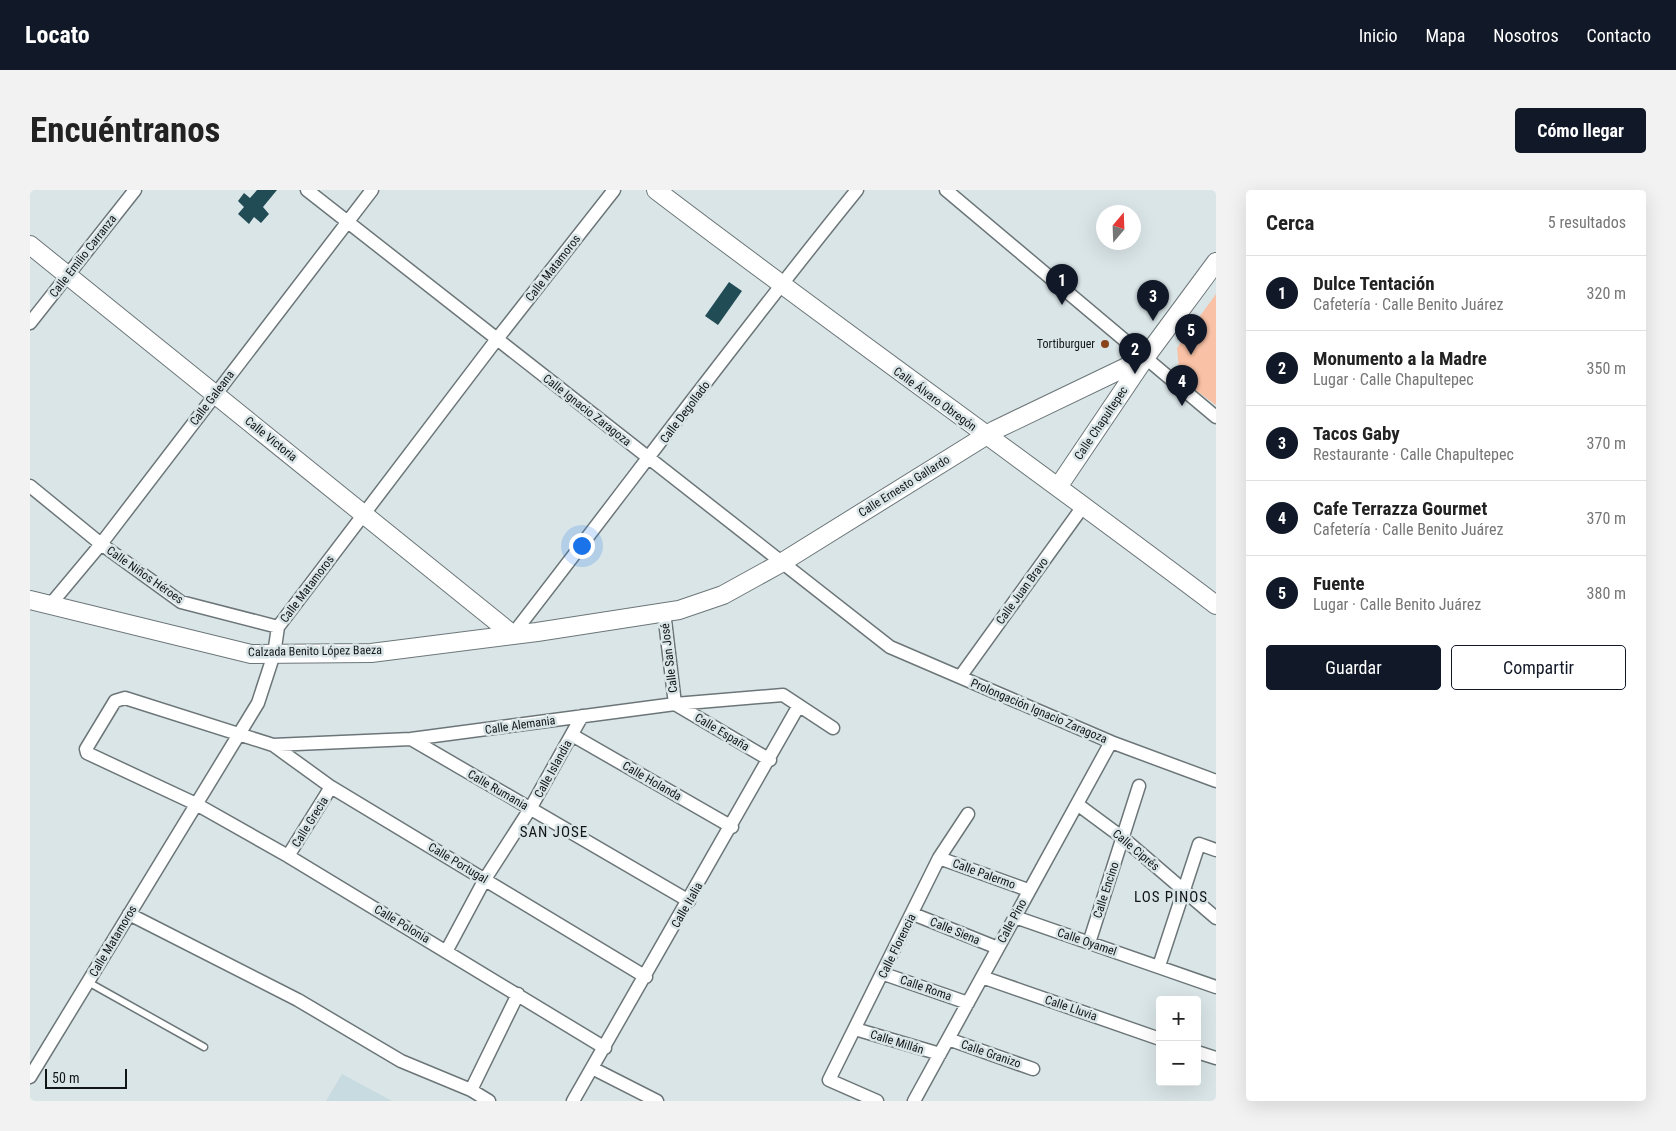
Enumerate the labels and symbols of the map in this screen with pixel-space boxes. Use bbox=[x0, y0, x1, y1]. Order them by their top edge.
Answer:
north arrow bbox=[1096, 205, 1141, 250]
street label: Calle Emilio Carranza bbox=[46, 212, 120, 300]
street label: Calle Matamoros bbox=[523, 232, 583, 304]
pin: 1 bbox=[1046, 264, 1078, 305]
pin: 3 bbox=[1137, 280, 1169, 321]
pin: 5 bbox=[1175, 314, 1207, 355]
pin: 2 bbox=[1119, 333, 1151, 374]
place label: Tortiburguer bbox=[1037, 337, 1095, 351]
marker: Tortiburguer bbox=[1099, 338, 1111, 350]
street label: Calle Álvaro Obregón bbox=[891, 363, 980, 434]
pin: 4 bbox=[1166, 365, 1198, 406]
street label: Calle Galeana bbox=[187, 368, 237, 428]
street label: Calle Ignacio Zaragoza bbox=[540, 371, 634, 449]
street label: Calle Degollado bbox=[657, 378, 713, 446]
street label: Calle Chapultepec bbox=[1071, 383, 1131, 462]
street label: Calle Victoria bbox=[242, 414, 300, 464]
street label: Calle Ernesto Gallardo bbox=[856, 452, 952, 520]
your location bbox=[569, 533, 595, 559]
street label: Calle Niños Héroes bbox=[104, 543, 186, 607]
street label: Calle Matamoros bbox=[277, 553, 337, 625]
street label: Calle Juan Bravo bbox=[993, 555, 1051, 627]
street label: Calle San José bbox=[658, 622, 680, 694]
street label: Calzada Benito López Baeza bbox=[248, 643, 382, 659]
street label: Prolongación Ignacio Zaragoza bbox=[969, 676, 1110, 746]
street label: Calle España bbox=[692, 710, 752, 754]
street label: Calle Alemania bbox=[484, 713, 556, 737]
street label: Calle Islandia bbox=[531, 738, 575, 800]
street label: Calle Holanda bbox=[620, 758, 684, 804]
street label: Calle Rumania bbox=[465, 767, 531, 813]
street label: Calle Grecia bbox=[289, 794, 331, 850]
district label: SAN JOSE bbox=[520, 823, 588, 841]
street label: Calle Ciprés bbox=[1110, 826, 1162, 874]
street label: Calle Portugal bbox=[426, 840, 490, 886]
street label: Calle Palermo bbox=[951, 856, 1017, 892]
street label: Calle Encino bbox=[1090, 860, 1122, 920]
street label: Calle Italia bbox=[668, 880, 706, 930]
district label: LOS PINOS bbox=[1134, 888, 1208, 906]
street label: Calle Pino bbox=[995, 897, 1029, 945]
street label: Calle Polonia bbox=[372, 902, 432, 946]
street label: Calle Matamoros bbox=[86, 903, 140, 979]
street label: Calle Florencia bbox=[875, 911, 919, 981]
street label: Calle Siena bbox=[928, 915, 982, 947]
street label: Calle Oyamel bbox=[1056, 925, 1118, 959]
street label: Calle Roma bbox=[898, 973, 954, 1003]
street label: Calle Lluvia bbox=[1043, 993, 1099, 1024]
street label: Calle Millán bbox=[868, 1027, 926, 1057]
street label: Calle Granizo bbox=[959, 1037, 1023, 1071]
scale bar bbox=[45, 1066, 128, 1089]

